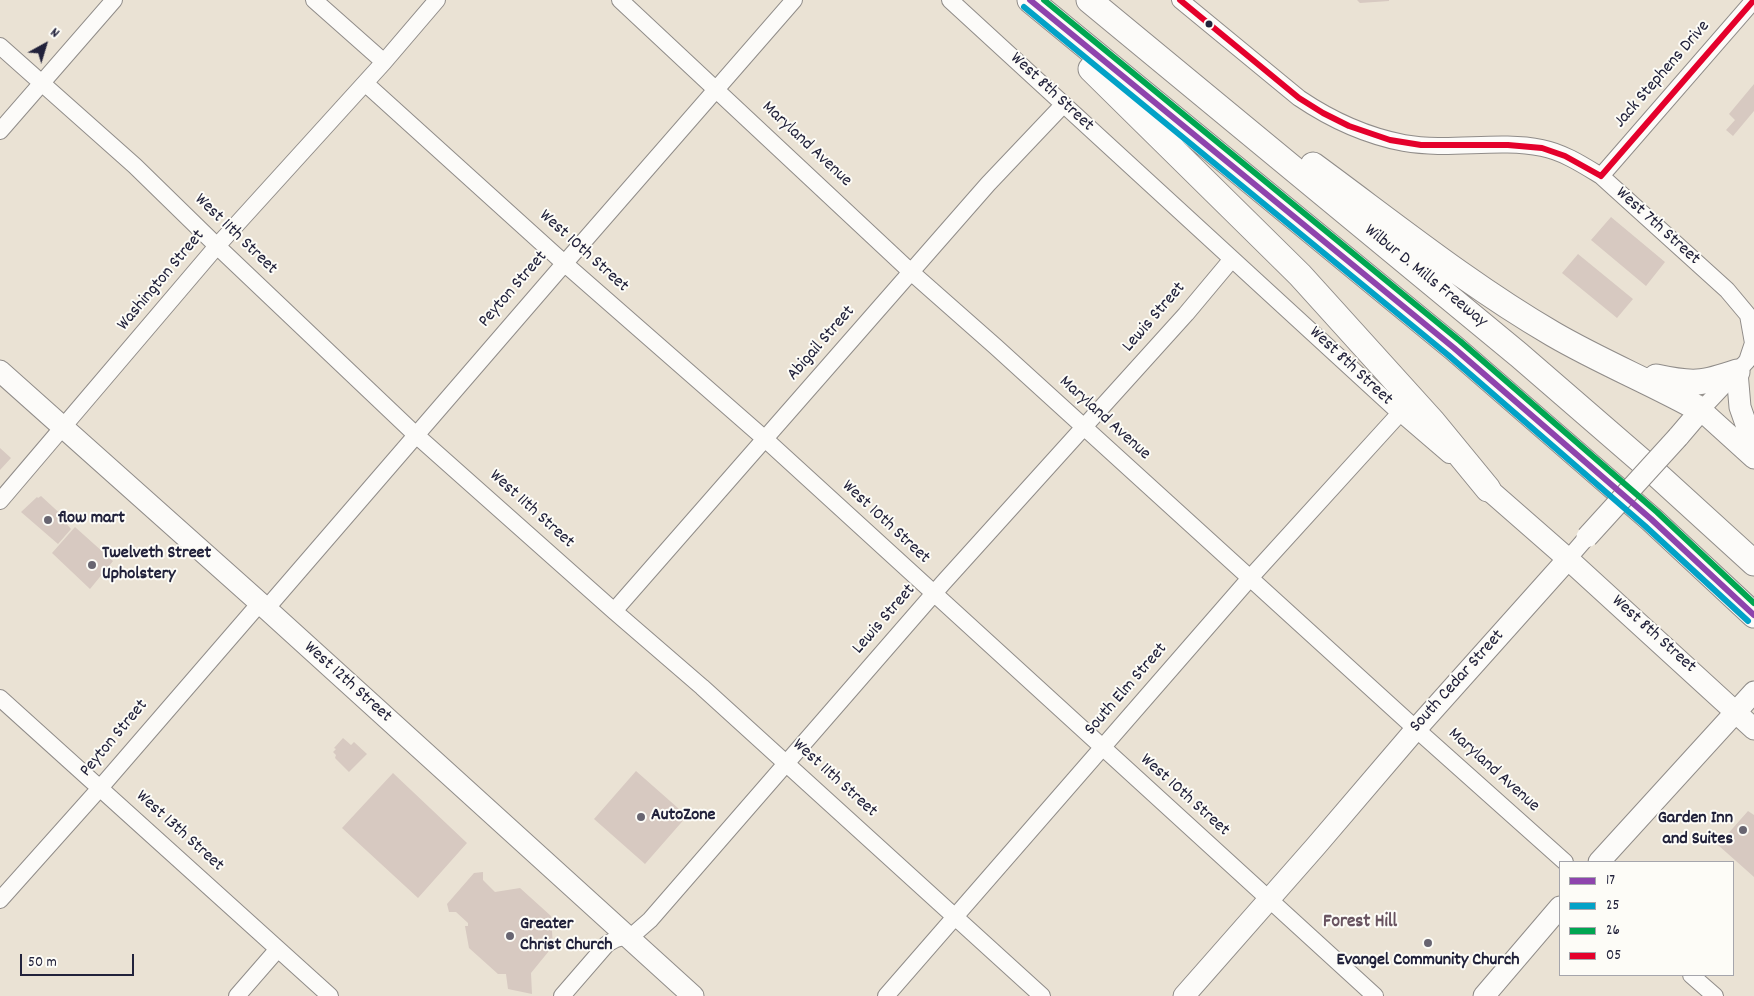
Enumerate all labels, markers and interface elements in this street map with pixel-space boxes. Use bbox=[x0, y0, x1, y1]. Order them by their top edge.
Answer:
street label: Jack Stephens Drive bbox=[1610, 17, 1716, 133]
unlabelled marker bbox=[1204, 19, 1214, 29]
north arrow bbox=[20, 20, 70, 70]
text: N bbox=[45, 23, 63, 43]
street label: West 8th Street bbox=[1005, 49, 1097, 137]
street label: Maryland Avenue bbox=[756, 98, 856, 192]
street label: West 7th Street bbox=[1610, 183, 1704, 271]
street label: West 11th Street bbox=[189, 190, 281, 280]
street label: West 10th Street bbox=[534, 206, 632, 298]
street label: Wilbur D. Mills Freeway bbox=[1359, 221, 1491, 333]
street label: Washington Street bbox=[114, 226, 210, 336]
street label: Peyton Street bbox=[475, 247, 553, 333]
street label: Lewis Street bbox=[1119, 279, 1191, 357]
street label: Abigail Street bbox=[783, 302, 861, 386]
street label: West 8th Street bbox=[1304, 323, 1396, 411]
street label: Maryland Avenue bbox=[1054, 372, 1154, 466]
street label: West 11th Street bbox=[484, 466, 578, 554]
street label: West 10th Street bbox=[836, 477, 934, 569]
place label: flow mart bbox=[58, 509, 125, 531]
marker: flow mart bbox=[42, 514, 54, 526]
place label: Twelveth Street Upholstery bbox=[102, 544, 211, 586]
marker: Twelveth Street Upholstery bbox=[86, 559, 98, 571]
street label: Lewis Street bbox=[849, 581, 921, 659]
street label: West 8th Street bbox=[1606, 591, 1700, 679]
street label: South Cedar Street bbox=[1406, 626, 1510, 738]
street label: West 12th Street bbox=[298, 638, 396, 728]
street label: South Elm Street bbox=[1081, 639, 1173, 741]
street label: Peyton Street bbox=[76, 696, 154, 782]
street label: Maryland Avenue bbox=[1443, 724, 1543, 818]
street label: West 11th Street bbox=[787, 735, 881, 823]
street label: West 10th Street bbox=[1135, 750, 1233, 842]
street label: West 13th Street bbox=[130, 787, 228, 877]
place label: AutoZone bbox=[651, 806, 715, 828]
place label: Garden Inn and Suites bbox=[1658, 809, 1733, 852]
marker: AutoZone bbox=[635, 811, 647, 823]
marker: Garden Inn and Suites bbox=[1737, 824, 1749, 836]
legend bbox=[1559, 861, 1734, 976]
text: 17 bbox=[1606, 870, 1615, 892]
text: 25 bbox=[1606, 895, 1620, 917]
district label: Forest Hill bbox=[1323, 912, 1397, 934]
place label: Greater Christ Church bbox=[520, 915, 613, 958]
text: 26 bbox=[1606, 920, 1620, 942]
marker: Greater Christ Church bbox=[504, 930, 516, 942]
marker: Evangel Community Church bbox=[1422, 937, 1434, 949]
scale bar bbox=[22, 944, 136, 976]
text: 05 bbox=[1606, 945, 1621, 967]
place label: Evangel Community Church bbox=[1337, 951, 1519, 973]
text: 50 m bbox=[28, 952, 57, 974]

